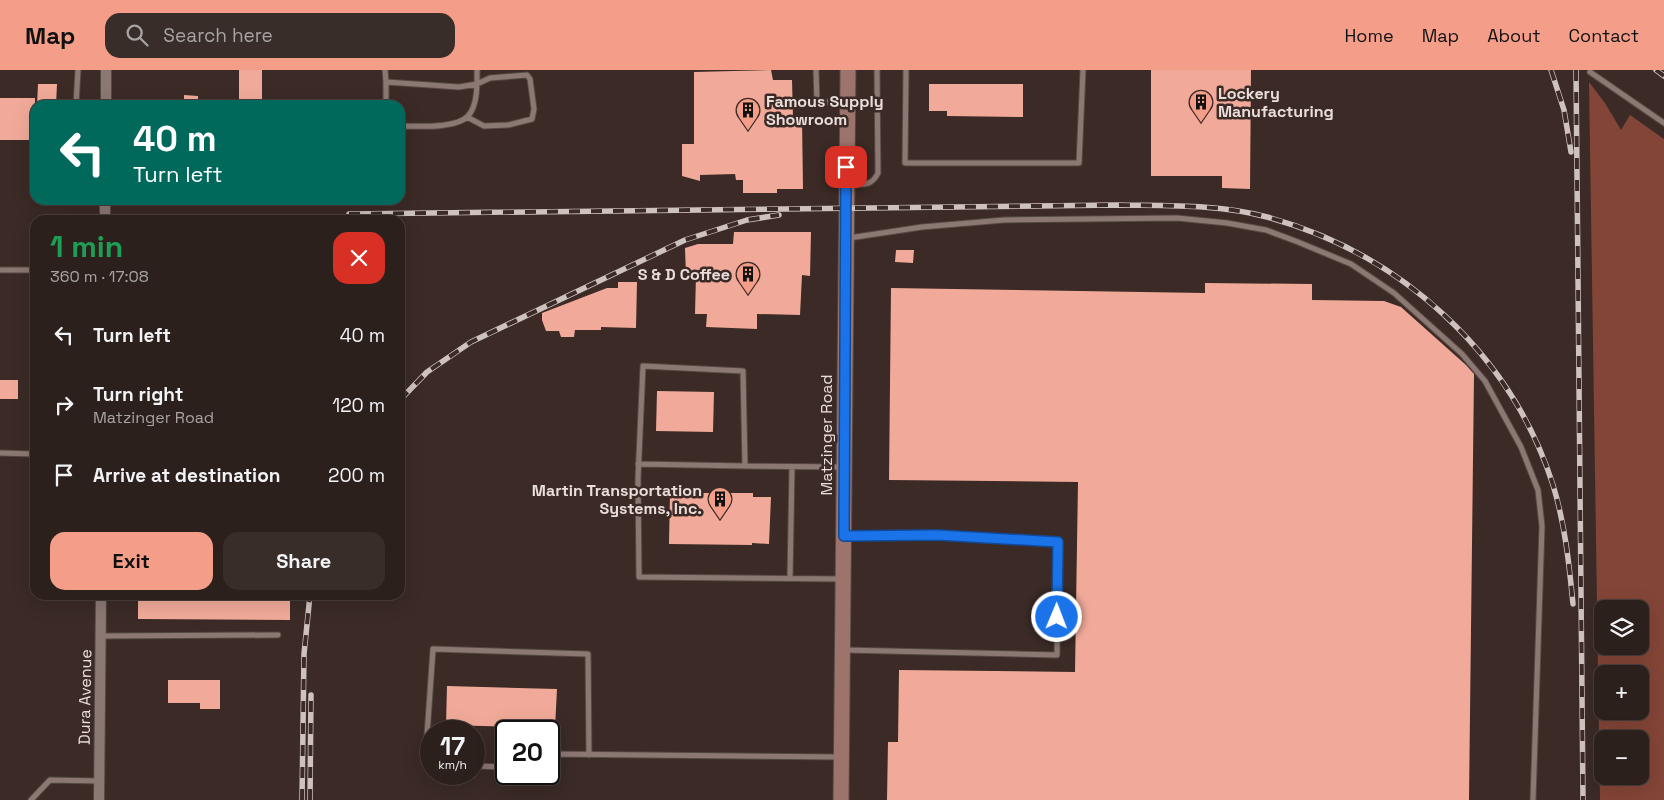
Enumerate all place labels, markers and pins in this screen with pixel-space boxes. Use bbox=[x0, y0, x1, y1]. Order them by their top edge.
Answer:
place label: Lockery Manufacturing bbox=[1218, 83, 1334, 122]
building icon: Lockery Manufacturing bbox=[1188, 89, 1214, 123]
place label: Famous Supply Showroom bbox=[766, 91, 884, 130]
building icon: Famous Supply Showroom bbox=[735, 97, 761, 131]
pin bbox=[825, 146, 867, 188]
building icon: S & D Coffee bbox=[735, 261, 761, 295]
place label: S & D Coffee bbox=[638, 264, 730, 285]
place label: Martin Transportation Systems, Inc. bbox=[532, 480, 702, 519]
building icon: Martin Transportation Systems, Inc. bbox=[707, 486, 733, 520]

